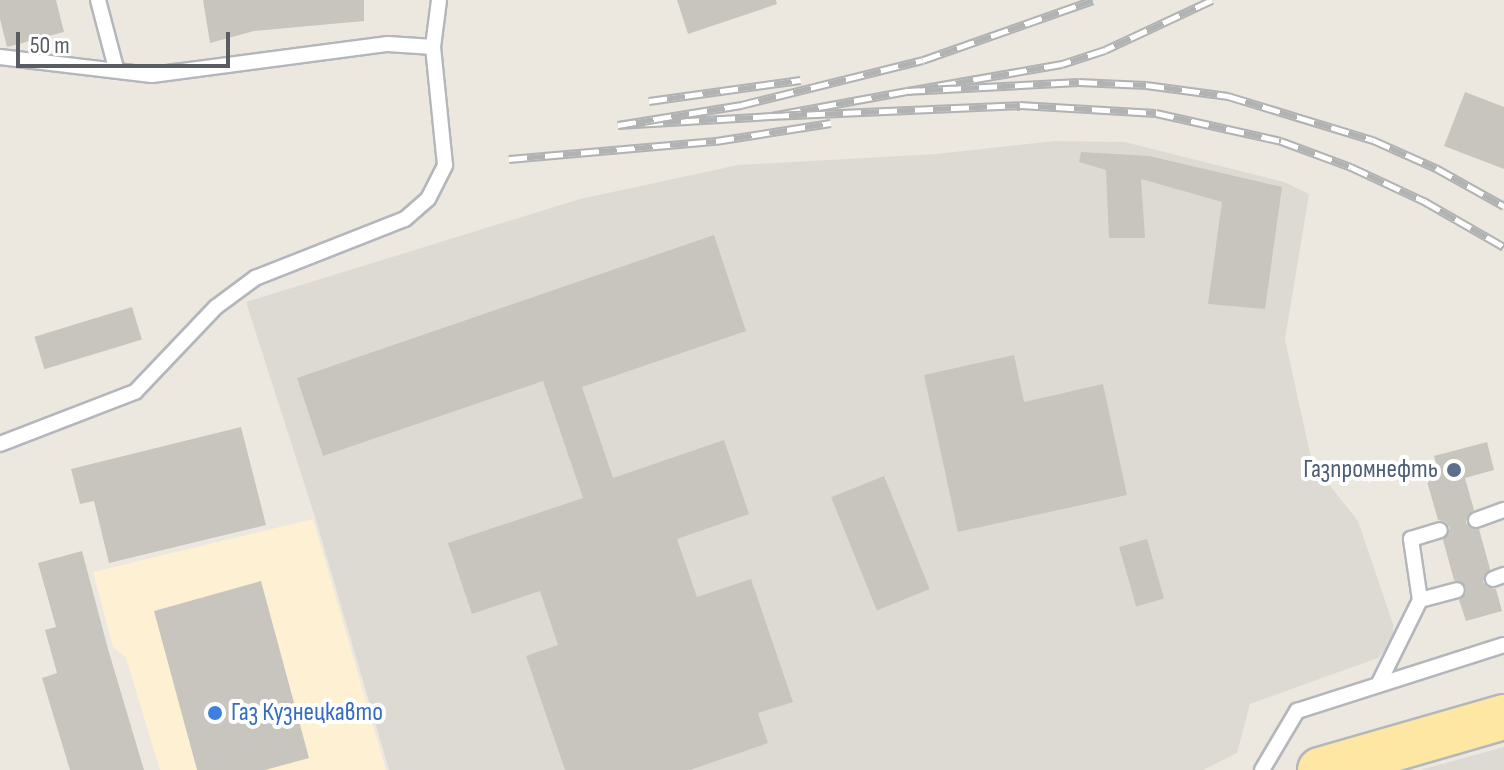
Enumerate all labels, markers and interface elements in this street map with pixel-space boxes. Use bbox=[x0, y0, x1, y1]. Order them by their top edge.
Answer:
scale bar bbox=[20, 16, 234, 66]
text: 50 m bbox=[30, 31, 70, 60]
place label: Газпромнефть bbox=[1303, 454, 1438, 486]
marker: Газпромнефть bbox=[1445, 461, 1463, 479]
place label: Газ Кузнецкавто bbox=[231, 697, 383, 729]
marker: Газ Кузнецкавто bbox=[206, 704, 224, 722]

